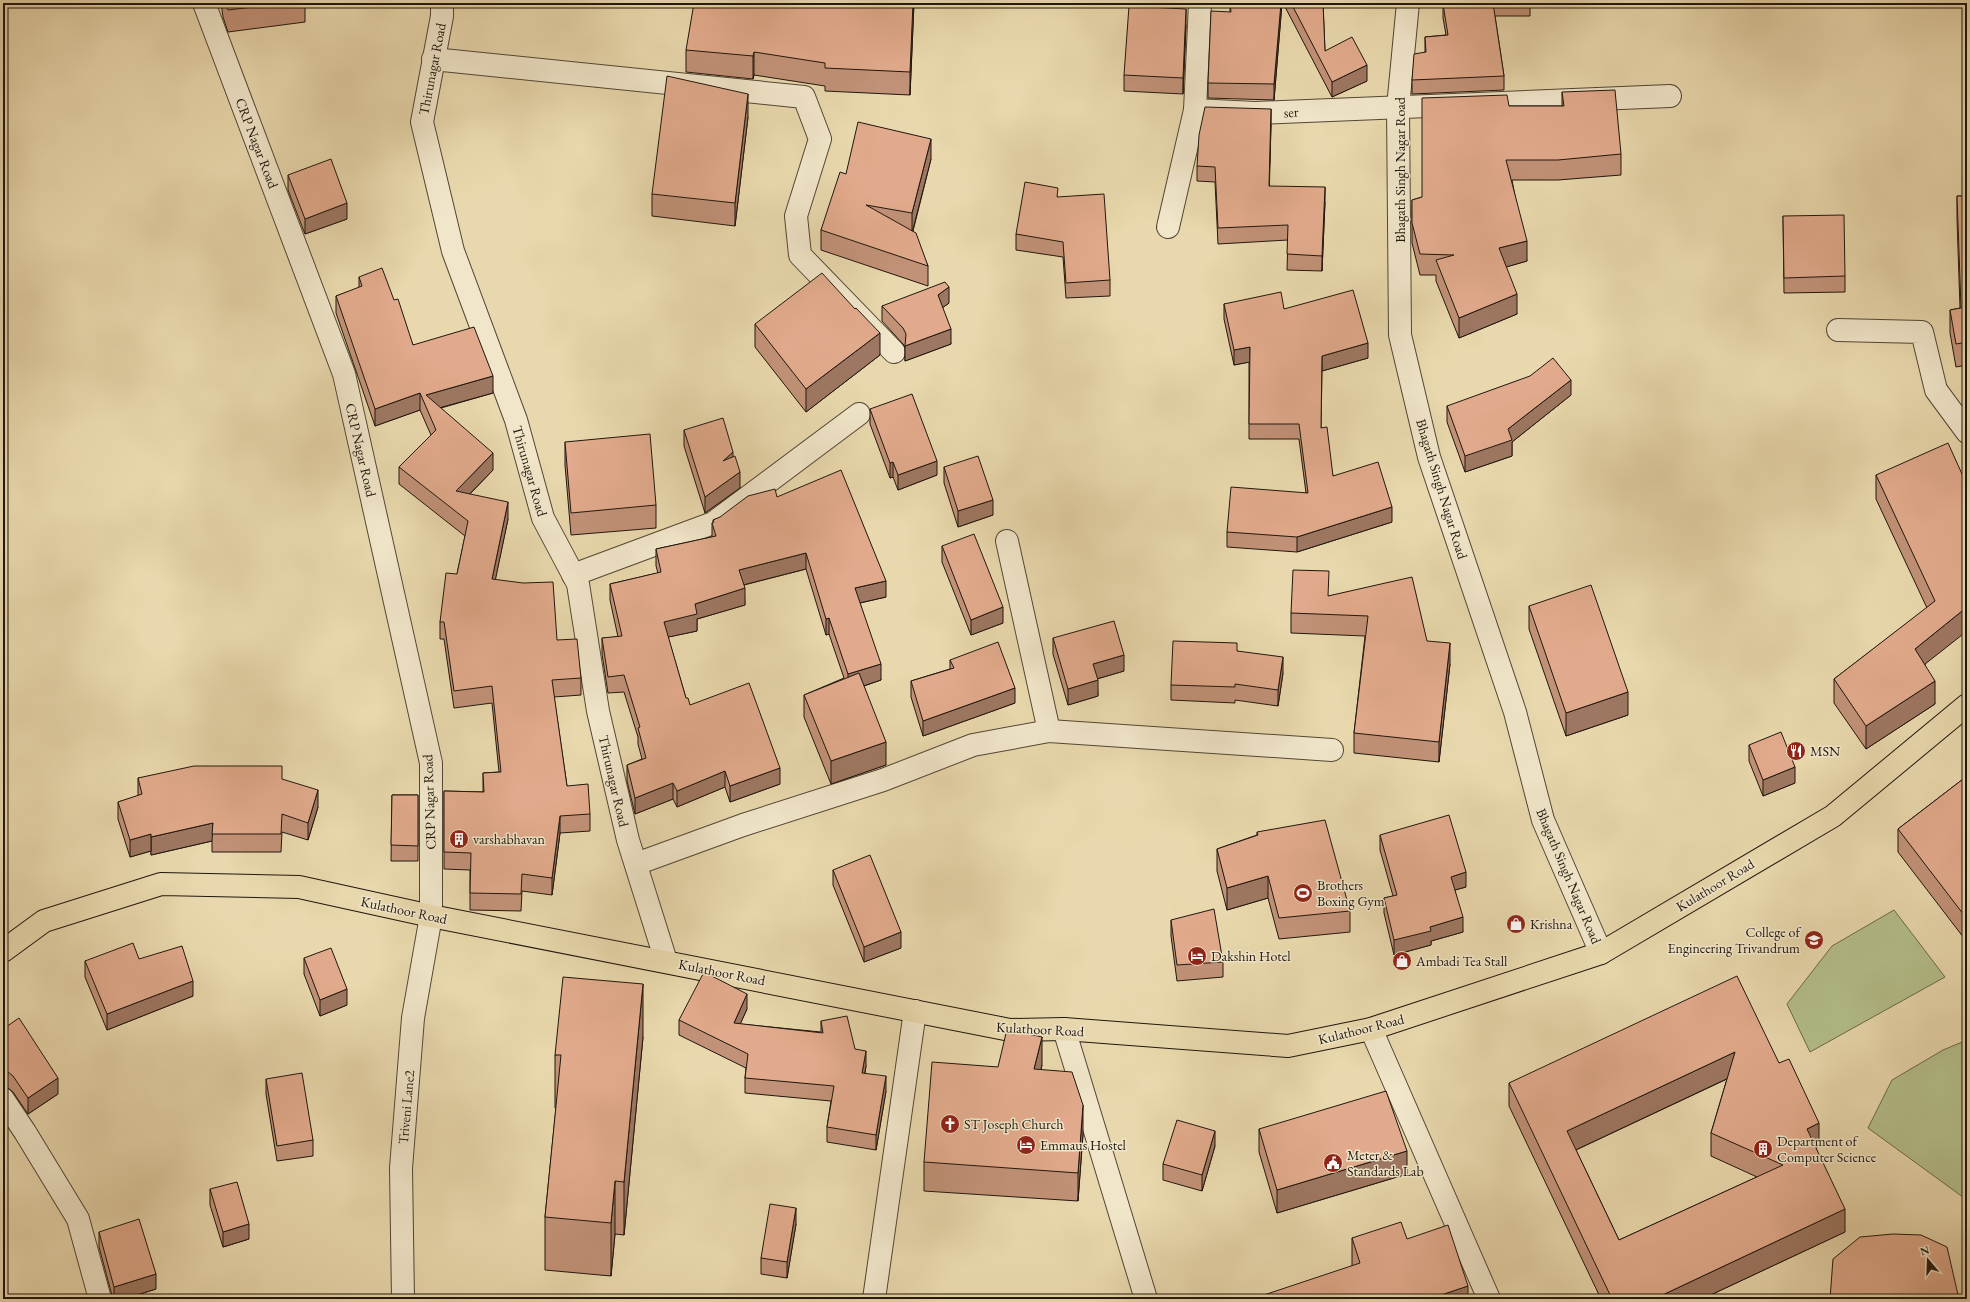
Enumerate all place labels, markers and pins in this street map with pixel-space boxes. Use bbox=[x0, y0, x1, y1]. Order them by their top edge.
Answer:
restaurant icon: MSN bbox=[1785, 740, 1807, 762]
place label: MSN bbox=[1810, 742, 1840, 760]
building icon: varshabhavan bbox=[448, 828, 470, 850]
place label: varshabhavan bbox=[473, 830, 546, 848]
place label: Brothers Boxing Gym bbox=[1317, 876, 1385, 910]
sports icon: Brothers Boxing Gym bbox=[1292, 882, 1314, 904]
shop icon: Krishna bbox=[1505, 913, 1527, 935]
place label: Krishna bbox=[1530, 915, 1573, 933]
place label: College of Engineering Trivandrum bbox=[1668, 923, 1802, 957]
school or university icon: College of Engineering Trivandrum bbox=[1803, 929, 1825, 951]
hotel icon: Dakshin Hotel bbox=[1186, 945, 1208, 967]
place label: Dakshin Hotel bbox=[1211, 947, 1291, 965]
shop icon: Ambadi Tea Stall bbox=[1391, 950, 1413, 972]
place label: Ambadi Tea Stall bbox=[1415, 952, 1508, 970]
church icon: ST Joseph Church bbox=[939, 1113, 961, 1135]
place label: ST Joseph Church bbox=[964, 1115, 1064, 1133]
place label: Department of Computer Science bbox=[1777, 1132, 1877, 1166]
hotel icon: Emmaus Hostel bbox=[1015, 1134, 1037, 1156]
place label: Emmaus Hostel bbox=[1040, 1136, 1127, 1154]
building icon: Department of Computer Science bbox=[1752, 1138, 1774, 1160]
place label: Meter & Standards Lab bbox=[1347, 1146, 1424, 1180]
public building icon: Meter & Standards Lab bbox=[1322, 1152, 1344, 1174]

